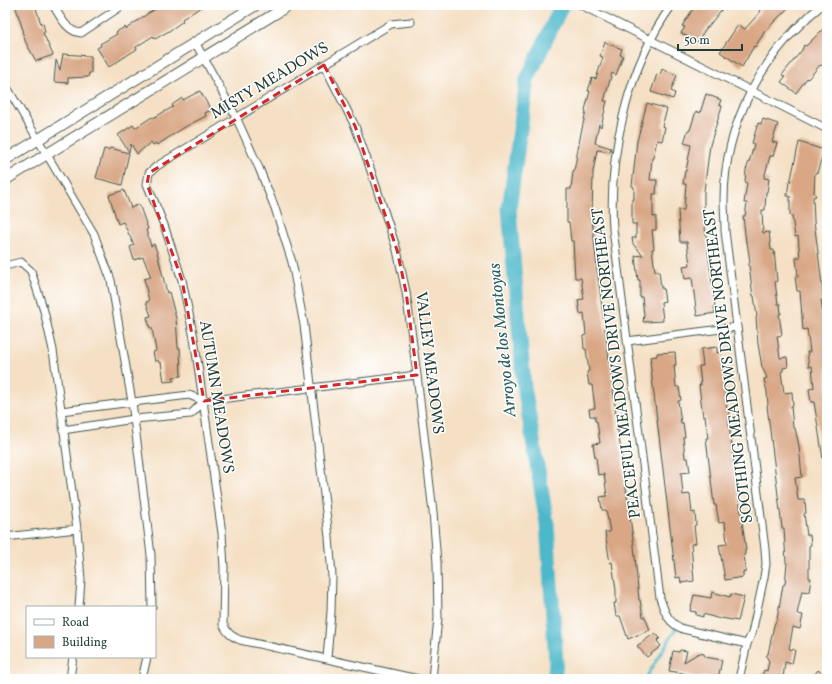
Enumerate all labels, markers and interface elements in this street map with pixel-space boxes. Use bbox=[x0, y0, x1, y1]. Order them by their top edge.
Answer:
scale bar bbox=[678, 26, 742, 52]
text: 50 m bbox=[684, 33, 710, 49]
street label: MISTY MEADOWS bbox=[207, 37, 333, 125]
street label: PEACEFUL MEADOWS DRIVE NORTHEAST bbox=[587, 206, 647, 520]
street label: SOOTHING MEADOWS DRIVE NORTHEAST bbox=[699, 207, 759, 525]
water label: Arroyo de los Montoyas bbox=[483, 262, 523, 419]
street label: VALLEY MEADOWS bbox=[409, 290, 449, 436]
street label: AUTUMN MEADOWS bbox=[193, 319, 239, 475]
legend bbox=[26, 606, 156, 658]
text: Road bbox=[62, 615, 89, 631]
text: Building bbox=[62, 635, 107, 651]

